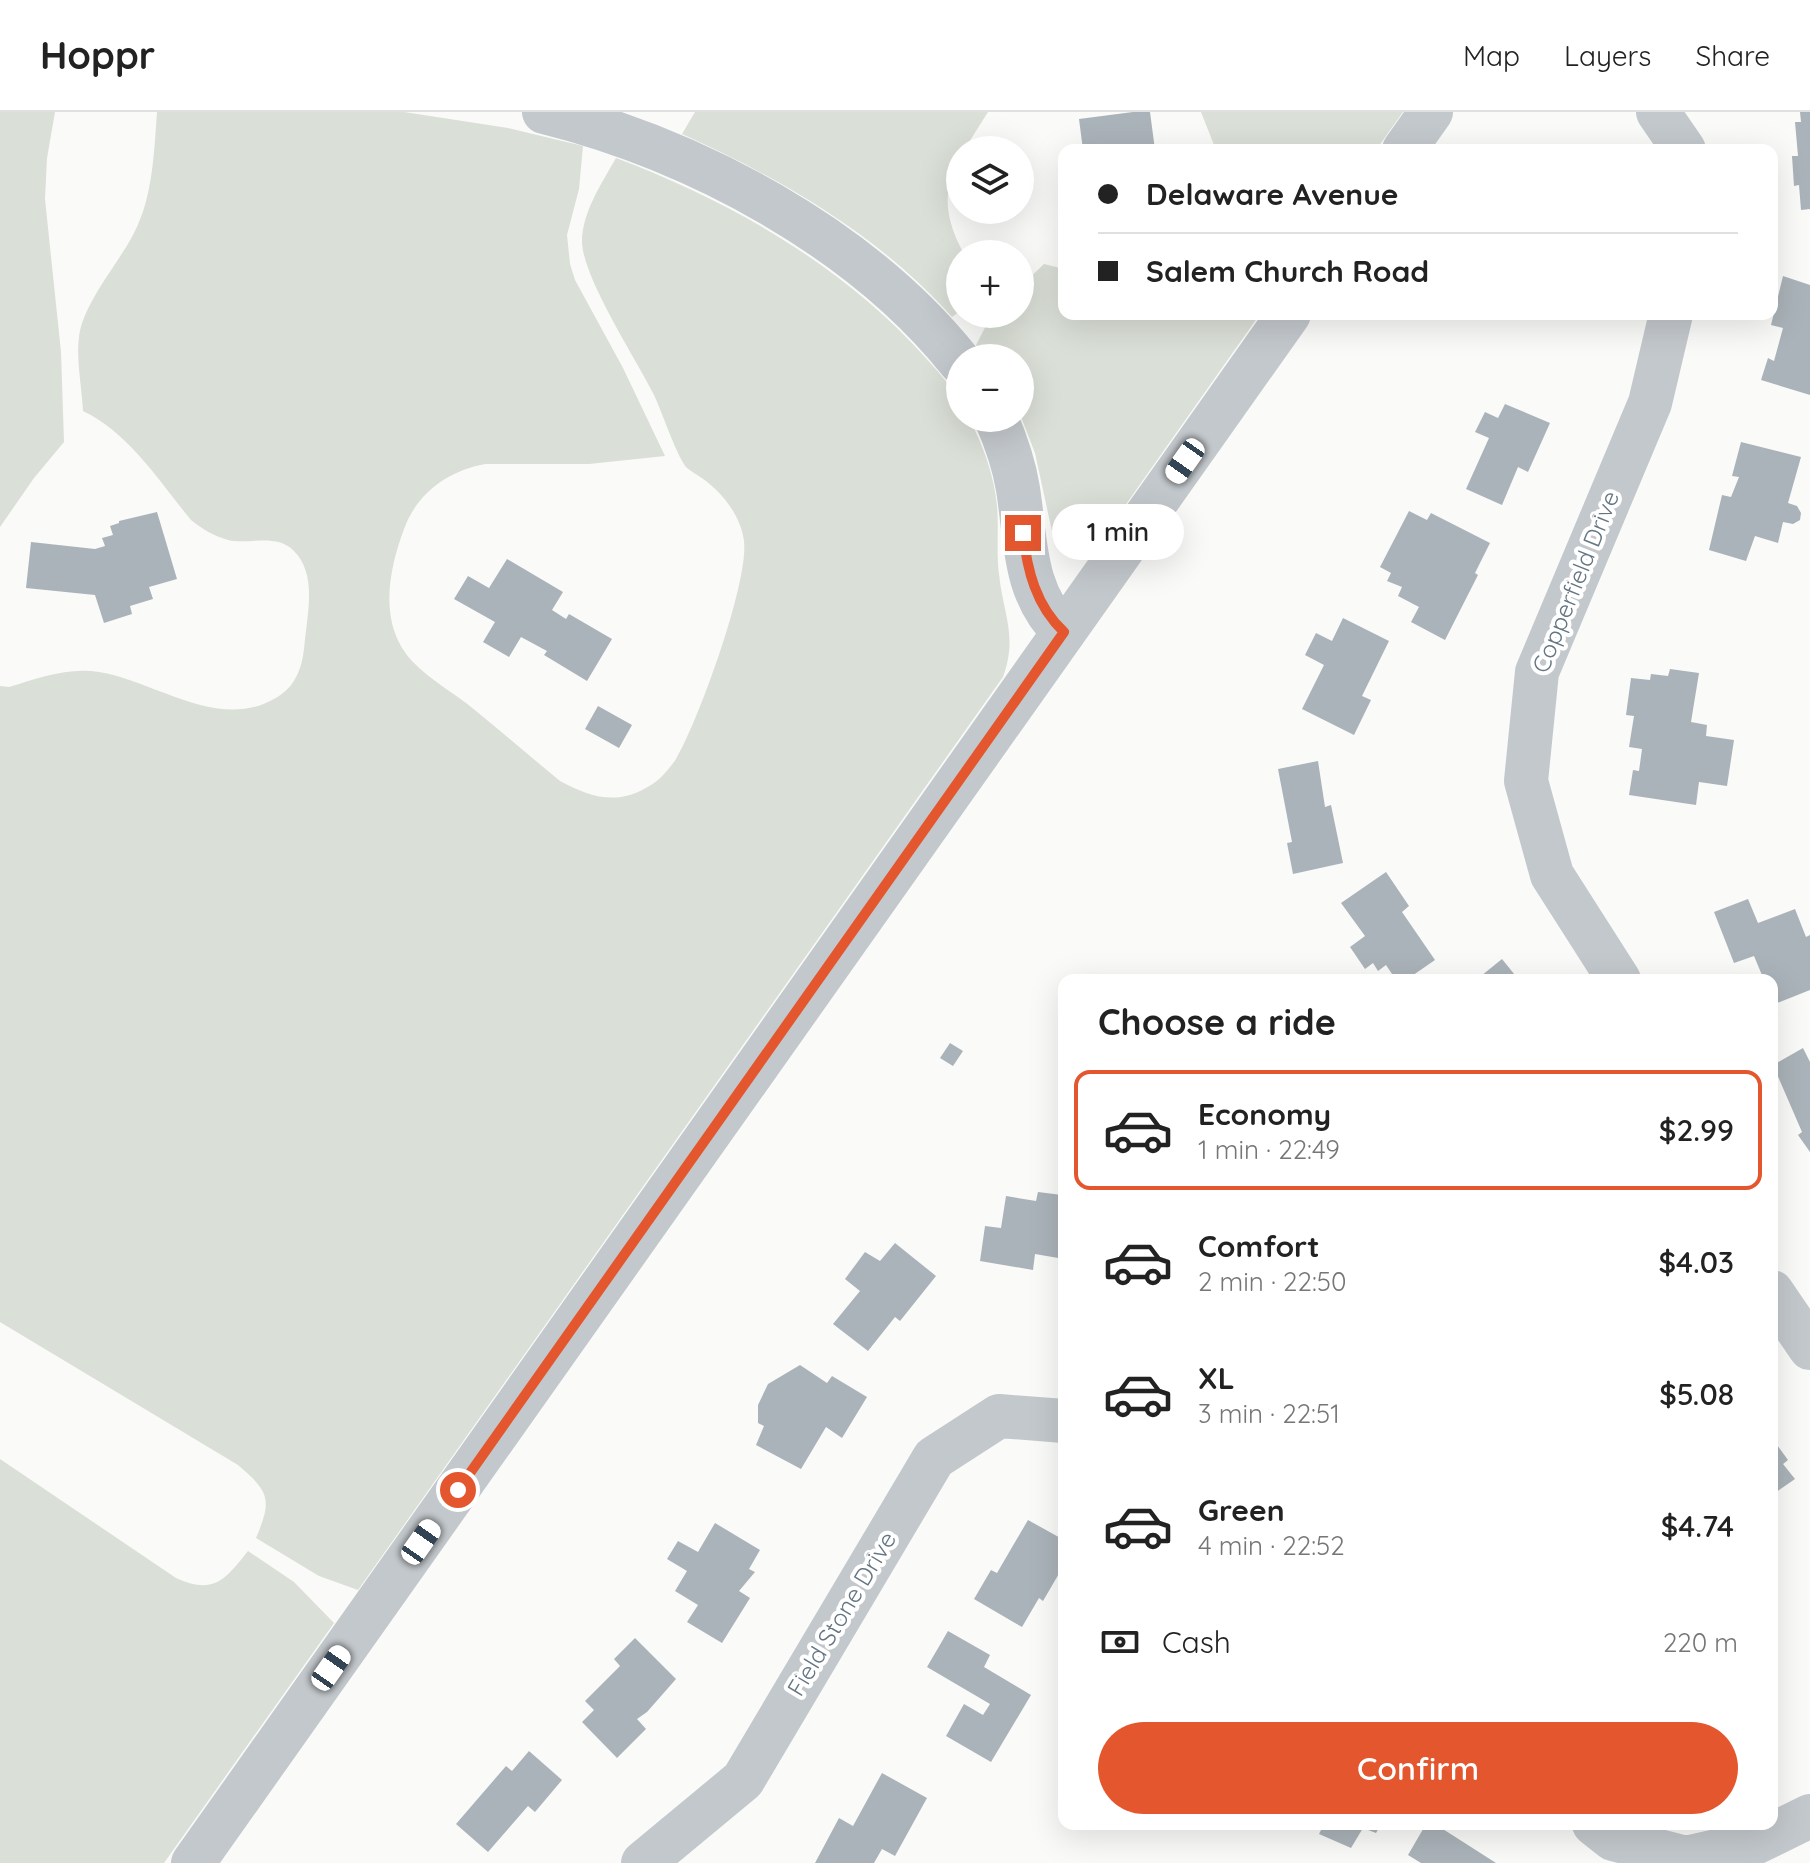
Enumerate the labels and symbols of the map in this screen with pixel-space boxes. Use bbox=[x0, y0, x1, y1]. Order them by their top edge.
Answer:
car bbox=[1161, 434, 1209, 488]
street label: Copperfield Drive bbox=[1525, 486, 1625, 677]
callout: 1 min bbox=[1051, 505, 1183, 561]
route end bbox=[1005, 515, 1041, 551]
route start bbox=[440, 1472, 476, 1508]
car bbox=[397, 1515, 445, 1569]
street label: Field Stone Drive bbox=[780, 1526, 902, 1701]
car bbox=[307, 1641, 355, 1695]

